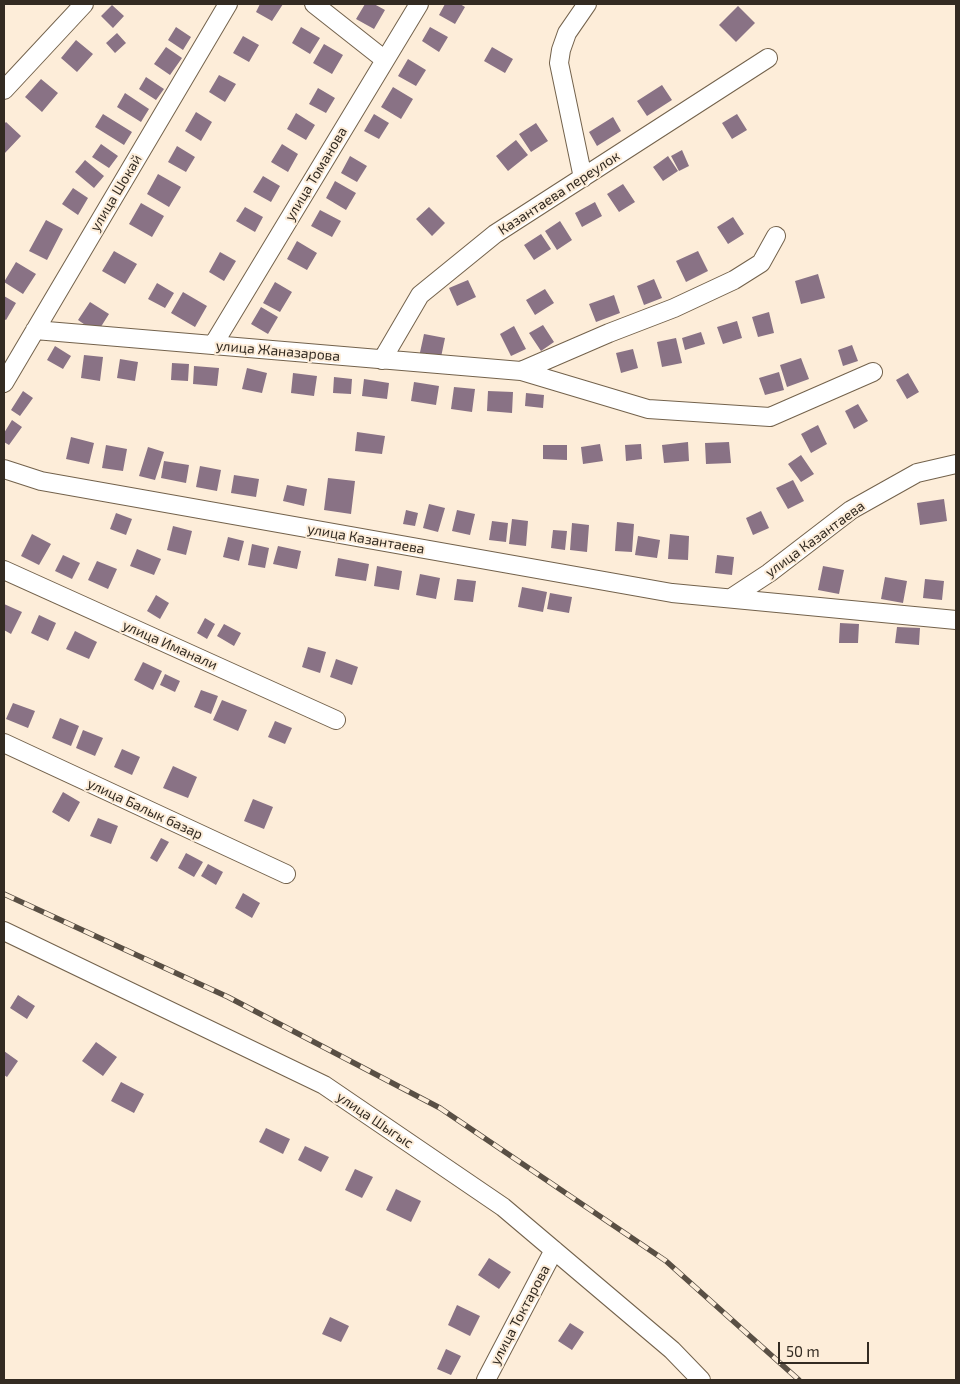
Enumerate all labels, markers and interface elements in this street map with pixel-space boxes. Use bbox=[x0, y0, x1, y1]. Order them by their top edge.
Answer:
street label: улица Томанова bbox=[281, 124, 351, 224]
street label: Казантаева переулок bbox=[495, 147, 623, 239]
street label: улица Шокай bbox=[86, 152, 146, 234]
street label: улица Жаназарова bbox=[215, 337, 341, 365]
street label: улица Казантаева bbox=[762, 497, 868, 581]
street label: улица Казантаева bbox=[306, 520, 426, 558]
street label: улица Иманали bbox=[120, 617, 220, 673]
street label: улица Балык базар bbox=[85, 775, 205, 843]
street label: улица Шыгыс bbox=[334, 1088, 416, 1152]
street label: улица Токтарова bbox=[487, 1262, 553, 1368]
scale bar bbox=[780, 1332, 871, 1364]
text: 50 m bbox=[786, 1342, 820, 1360]

